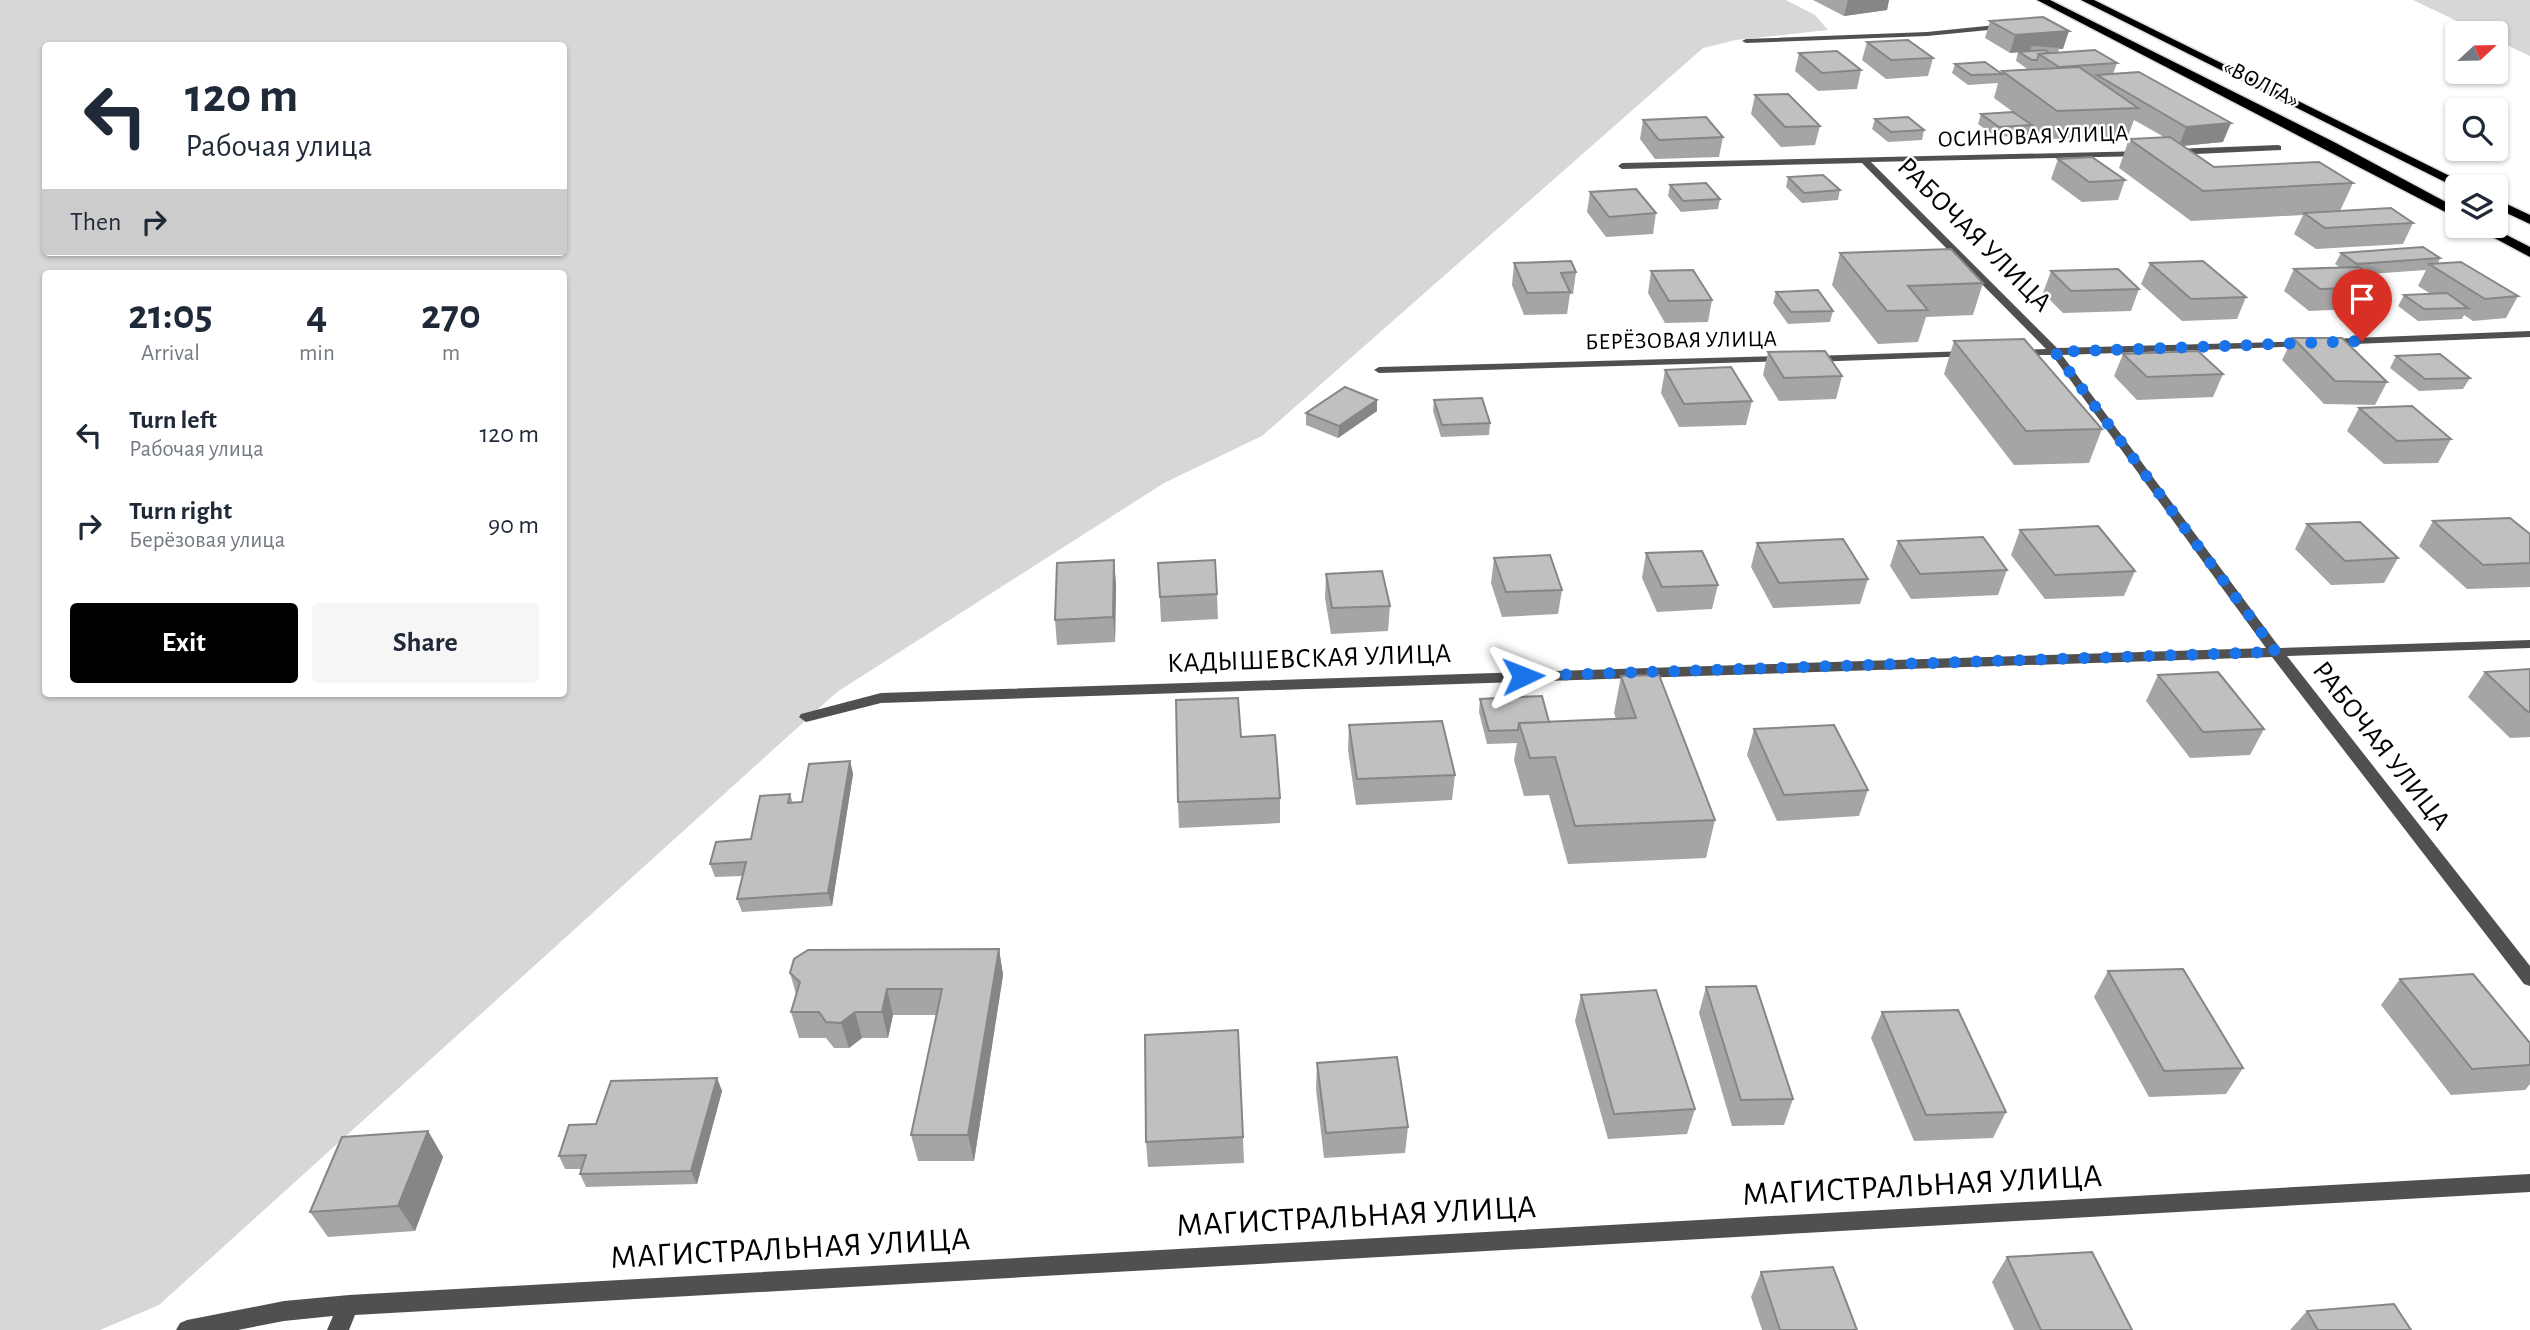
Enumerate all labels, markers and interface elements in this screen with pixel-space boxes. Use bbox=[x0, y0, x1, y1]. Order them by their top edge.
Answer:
north arrow bbox=[2445, 21, 2508, 84]
map controls bbox=[2445, 21, 2508, 238]
street label: «ВОЛГА» bbox=[2219, 55, 2303, 113]
icon: left bbox=[70, 70, 161, 161]
text: 120 m bbox=[185, 72, 298, 121]
button: search bbox=[2445, 98, 2508, 161]
street label: ОСИНОВАЯ УЛИЦА bbox=[1937, 122, 2129, 152]
text: Рабочая улица bbox=[185, 130, 373, 162]
street label: РАБОЧАЯ УЛИЦА bbox=[1892, 153, 2056, 317]
button: layers bbox=[2445, 175, 2508, 238]
icon: right bbox=[135, 203, 173, 241]
text: Then bbox=[70, 209, 121, 235]
pin bbox=[2332, 269, 2392, 341]
icon: arrive bbox=[2343, 280, 2381, 318]
text: 21:05 bbox=[128, 294, 213, 336]
text: 4 bbox=[306, 294, 327, 336]
text: 270 bbox=[421, 294, 481, 336]
street label: БЕРЁЗОВАЯ УЛИЦА bbox=[1585, 326, 1777, 354]
text: Arrival bbox=[141, 342, 200, 365]
text: min bbox=[299, 342, 335, 365]
text: m bbox=[442, 342, 460, 365]
text: Turn left bbox=[129, 407, 217, 433]
icon: left bbox=[70, 416, 108, 454]
text: 120 m bbox=[479, 421, 539, 447]
text: Рабочая улица bbox=[129, 438, 264, 461]
text: Turn right bbox=[129, 498, 232, 524]
icon: right bbox=[70, 507, 108, 545]
text: 90 m bbox=[488, 512, 539, 538]
text: Берёзовая улица bbox=[129, 529, 285, 552]
button: Exit bbox=[70, 603, 298, 683]
button: Share bbox=[312, 603, 539, 683]
position arrow bbox=[1486, 639, 1560, 713]
street label: КАДЫШЕВСКАЯ УЛИЦА bbox=[1166, 640, 1452, 678]
street label: РАБОЧАЯ УЛИЦА bbox=[2307, 656, 2455, 836]
street label: МАГИСТРАЛЬНАЯ УЛИЦА bbox=[1741, 1160, 2103, 1212]
street label: МАГИСТРАЛЬНАЯ УЛИЦА bbox=[1175, 1191, 1537, 1243]
street label: МАГИСТРАЛЬНАЯ УЛИЦА bbox=[609, 1223, 971, 1275]

